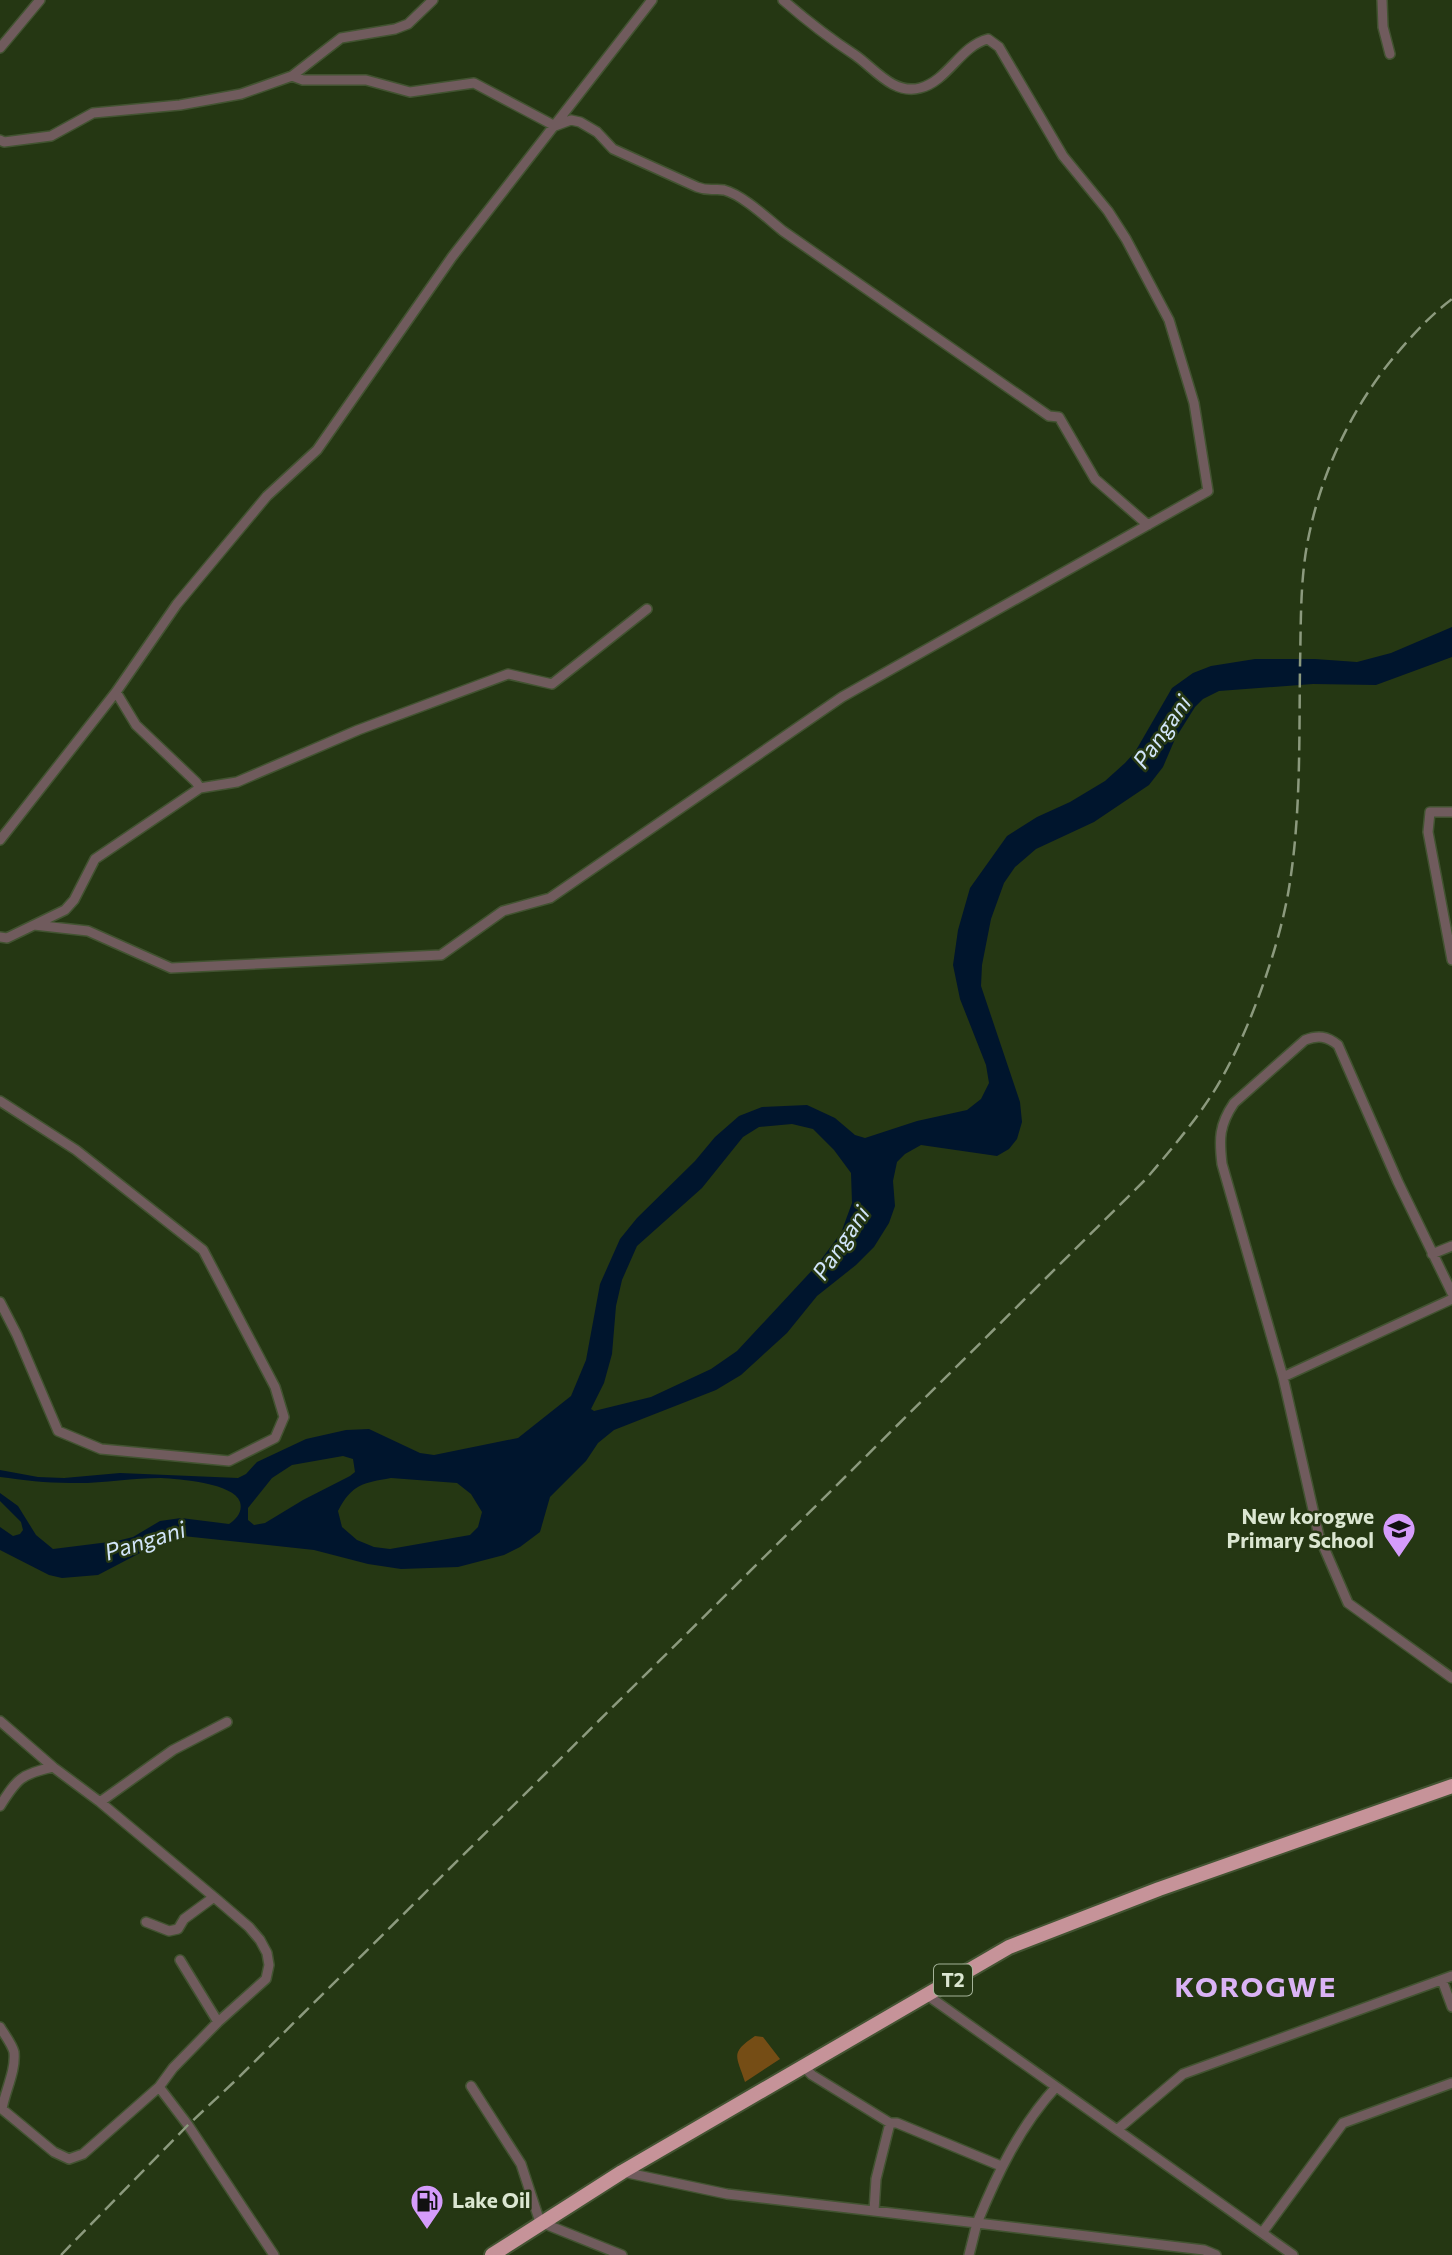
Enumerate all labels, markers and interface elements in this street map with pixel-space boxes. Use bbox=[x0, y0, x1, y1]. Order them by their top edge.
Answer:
water label: Pangani bbox=[1126, 688, 1197, 773]
water label: Pangani bbox=[805, 1199, 876, 1285]
place label: New korogwe Primary School bbox=[1227, 1503, 1374, 1552]
school or university icon: New korogwe Primary School bbox=[1380, 1510, 1418, 1559]
water label: Pangani bbox=[101, 1514, 190, 1566]
road number: T2 bbox=[934, 1964, 972, 1996]
district label: KOROGWE bbox=[1174, 1969, 1338, 2003]
fuel station icon: Lake Oil bbox=[408, 2182, 446, 2231]
place label: Lake Oil bbox=[452, 2187, 531, 2212]

